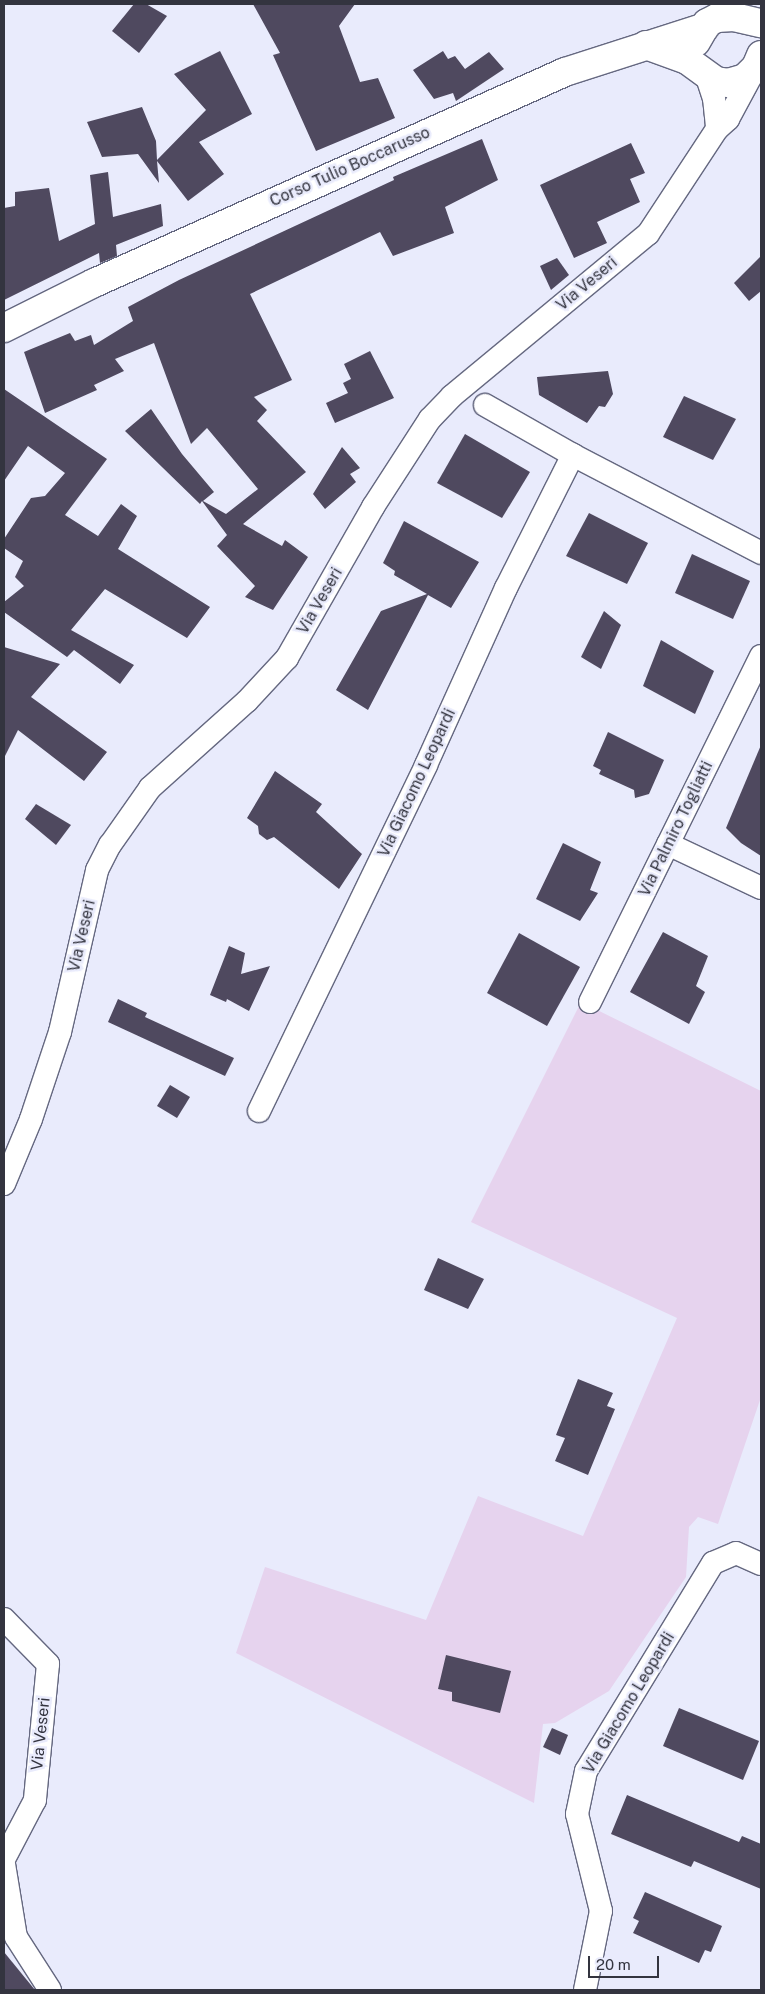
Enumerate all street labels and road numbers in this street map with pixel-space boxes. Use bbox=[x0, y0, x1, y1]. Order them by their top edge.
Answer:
street label: Corso Tulio Boccarusso bbox=[267, 123, 433, 211]
street label: Via Veseri bbox=[553, 253, 621, 315]
street label: Via Veseri bbox=[293, 564, 347, 638]
street label: Via Giacomo Leopardi bbox=[374, 706, 460, 860]
street label: Via Palmiro Togliatti bbox=[635, 758, 717, 900]
street label: Via Veseri bbox=[64, 898, 100, 974]
street label: Via Giacomo Leopardi bbox=[579, 1629, 679, 1777]
street label: Via Veseri bbox=[28, 1696, 54, 1772]

